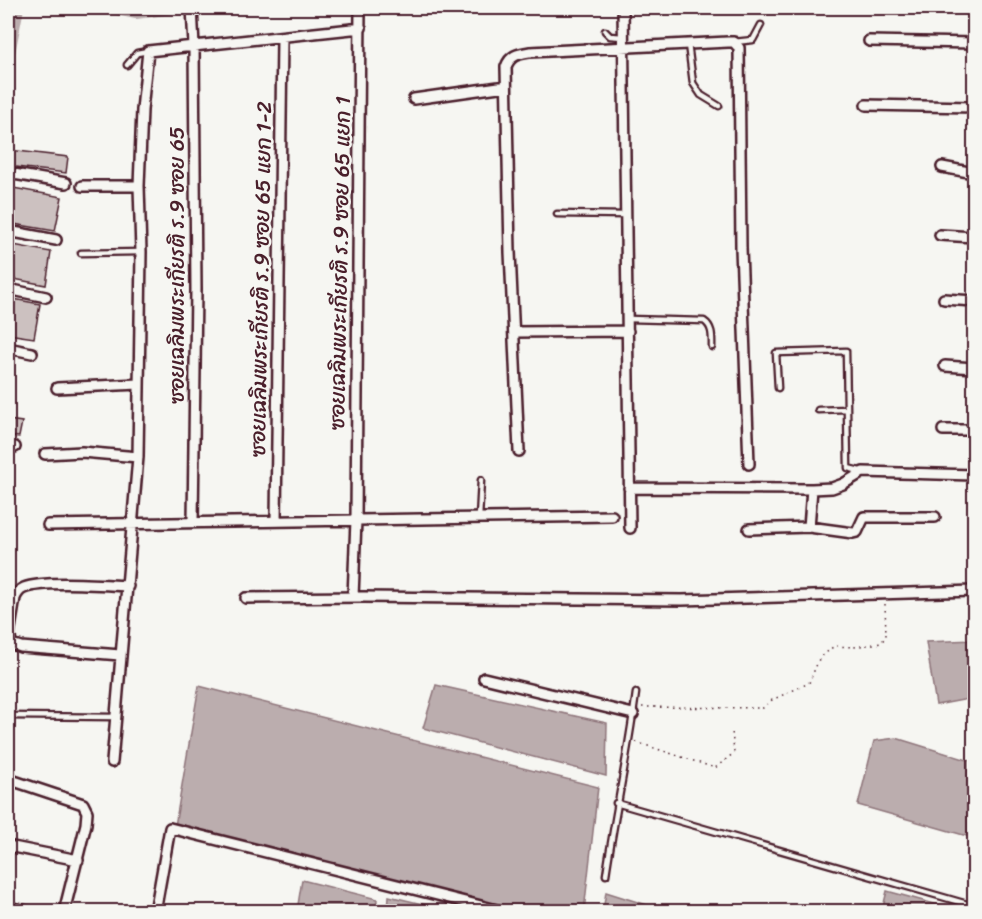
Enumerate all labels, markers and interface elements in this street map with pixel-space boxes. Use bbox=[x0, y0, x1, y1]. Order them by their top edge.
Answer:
street label: ซอยเฉลิมพระเกียรติ ร.9 ซอย 65 แยก 1 bbox=[318, 96, 362, 430]
street label: ซอยเฉลิมพระเกียรติ ร.9 ซอย 65 แยก 1-2 bbox=[239, 101, 283, 457]
street label: ซอยเฉลิมพระเกียรติ ร.9 ซอย 65 bbox=[158, 126, 196, 404]

